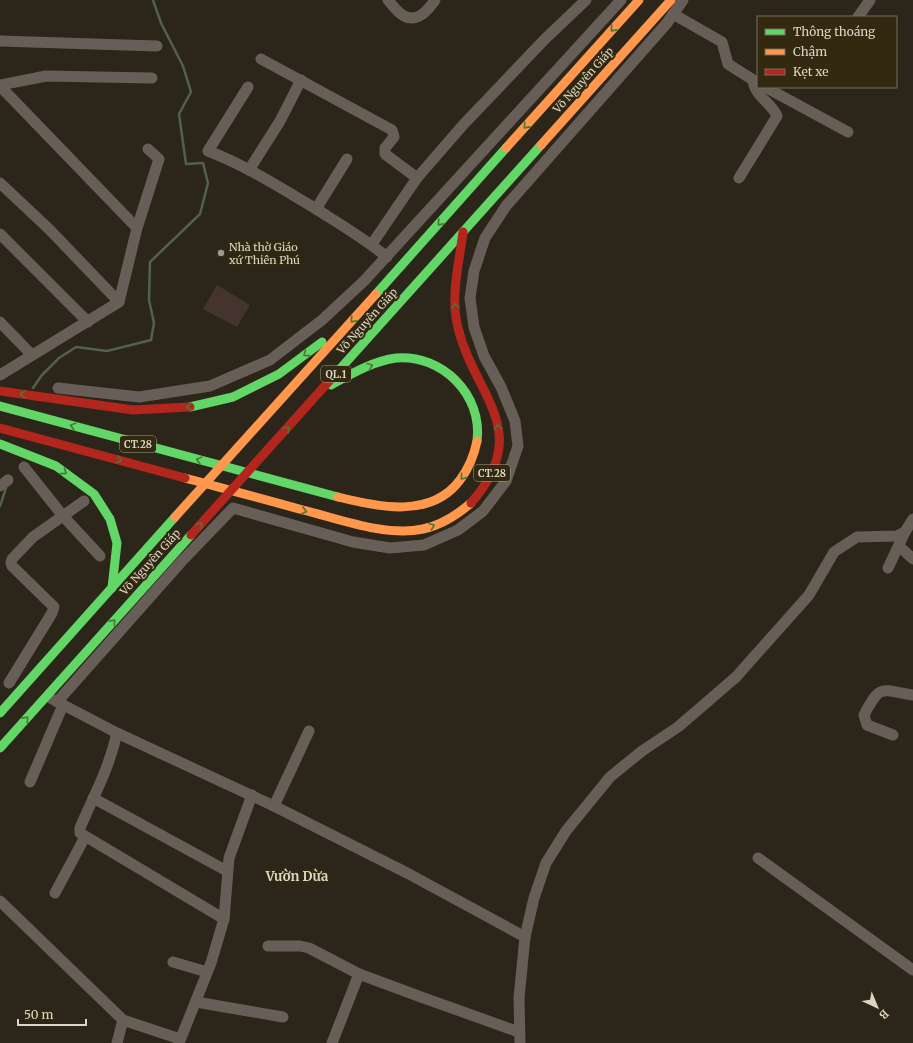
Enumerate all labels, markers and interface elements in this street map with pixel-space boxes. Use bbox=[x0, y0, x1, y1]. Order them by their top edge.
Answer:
legend bbox=[757, 16, 897, 88]
one-way arrow bbox=[610, 24, 618, 32]
text: Thông thoáng bbox=[793, 24, 876, 39]
street label: Võ Nguyên Giáp bbox=[549, 44, 616, 117]
text: Chậm bbox=[793, 44, 827, 59]
text: Kẹt xe bbox=[793, 64, 828, 79]
one-way arrow bbox=[524, 121, 531, 129]
one-way arrow bbox=[437, 218, 444, 225]
place label: Nhà thờ Giáo xứ Thiên Phú bbox=[229, 240, 300, 267]
marker: Nhà thờ Giáo xứ Thiên Phú bbox=[216, 248, 226, 258]
street label: Võ Nguyên Giáp bbox=[333, 285, 400, 358]
one-way arrow bbox=[451, 303, 460, 309]
one-way arrow bbox=[351, 315, 358, 322]
one-way arrow bbox=[303, 349, 310, 356]
one-way arrow bbox=[366, 363, 373, 371]
road number: QL.1 bbox=[321, 366, 351, 382]
one-way arrow bbox=[20, 390, 26, 399]
one-way arrow bbox=[186, 402, 193, 411]
one-way arrow bbox=[70, 422, 77, 431]
one-way arrow bbox=[493, 424, 502, 430]
one-way arrow bbox=[282, 426, 289, 433]
road number: CT.28 bbox=[120, 436, 156, 452]
one-way arrow bbox=[115, 455, 122, 464]
one-way arrow bbox=[195, 456, 202, 465]
road number: CT.28 bbox=[474, 465, 510, 481]
one-way arrow bbox=[59, 467, 66, 474]
one-way arrow bbox=[461, 472, 468, 479]
one-way arrow bbox=[301, 506, 308, 515]
one-way arrow bbox=[428, 522, 435, 530]
one-way arrow bbox=[195, 523, 202, 530]
street label: Võ Nguyên Giáp bbox=[116, 526, 183, 599]
one-way arrow bbox=[108, 619, 116, 627]
one-way arrow bbox=[21, 716, 29, 724]
district label: Vườn Dừa bbox=[265, 868, 328, 885]
north arrow bbox=[857, 987, 897, 1027]
scale bar bbox=[18, 1001, 86, 1027]
text: B bbox=[876, 1006, 892, 1022]
text: 50 m bbox=[24, 1007, 53, 1022]

